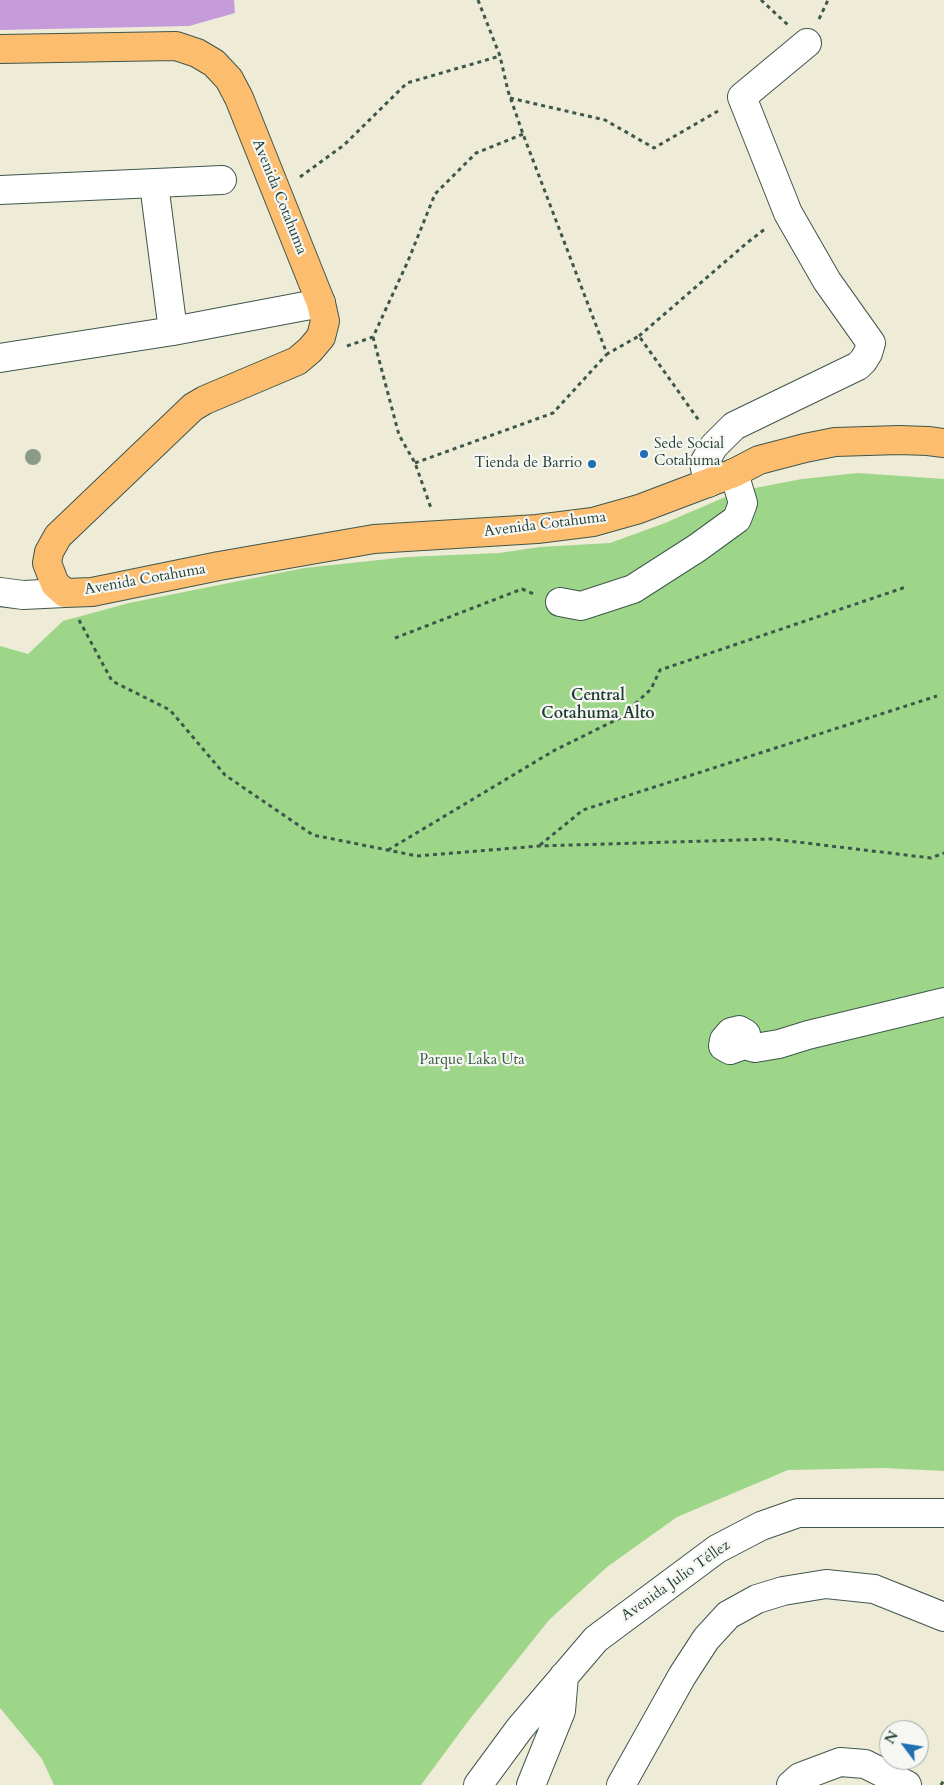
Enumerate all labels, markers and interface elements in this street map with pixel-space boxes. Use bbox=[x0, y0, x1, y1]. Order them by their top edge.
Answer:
street label: Avenida Cotahuma bbox=[248, 137, 310, 257]
place label: Sede Social Cotahuma bbox=[654, 436, 724, 471]
marker: Sede Social Cotahuma bbox=[638, 448, 650, 460]
place label: Tienda de Barrio bbox=[474, 455, 582, 473]
marker: Tienda de Barrio bbox=[586, 458, 598, 470]
street label: Avenida Cotahuma bbox=[483, 509, 607, 541]
street label: Avenida Cotahuma bbox=[83, 560, 207, 600]
district label: Central Cotahuma Alto bbox=[541, 686, 655, 724]
park label: Parque Laka Uta bbox=[419, 1052, 525, 1070]
street label: Avenida Julio Téllez bbox=[618, 1537, 734, 1625]
north arrow bbox=[879, 1720, 929, 1770]
text: N bbox=[880, 1727, 903, 1748]

